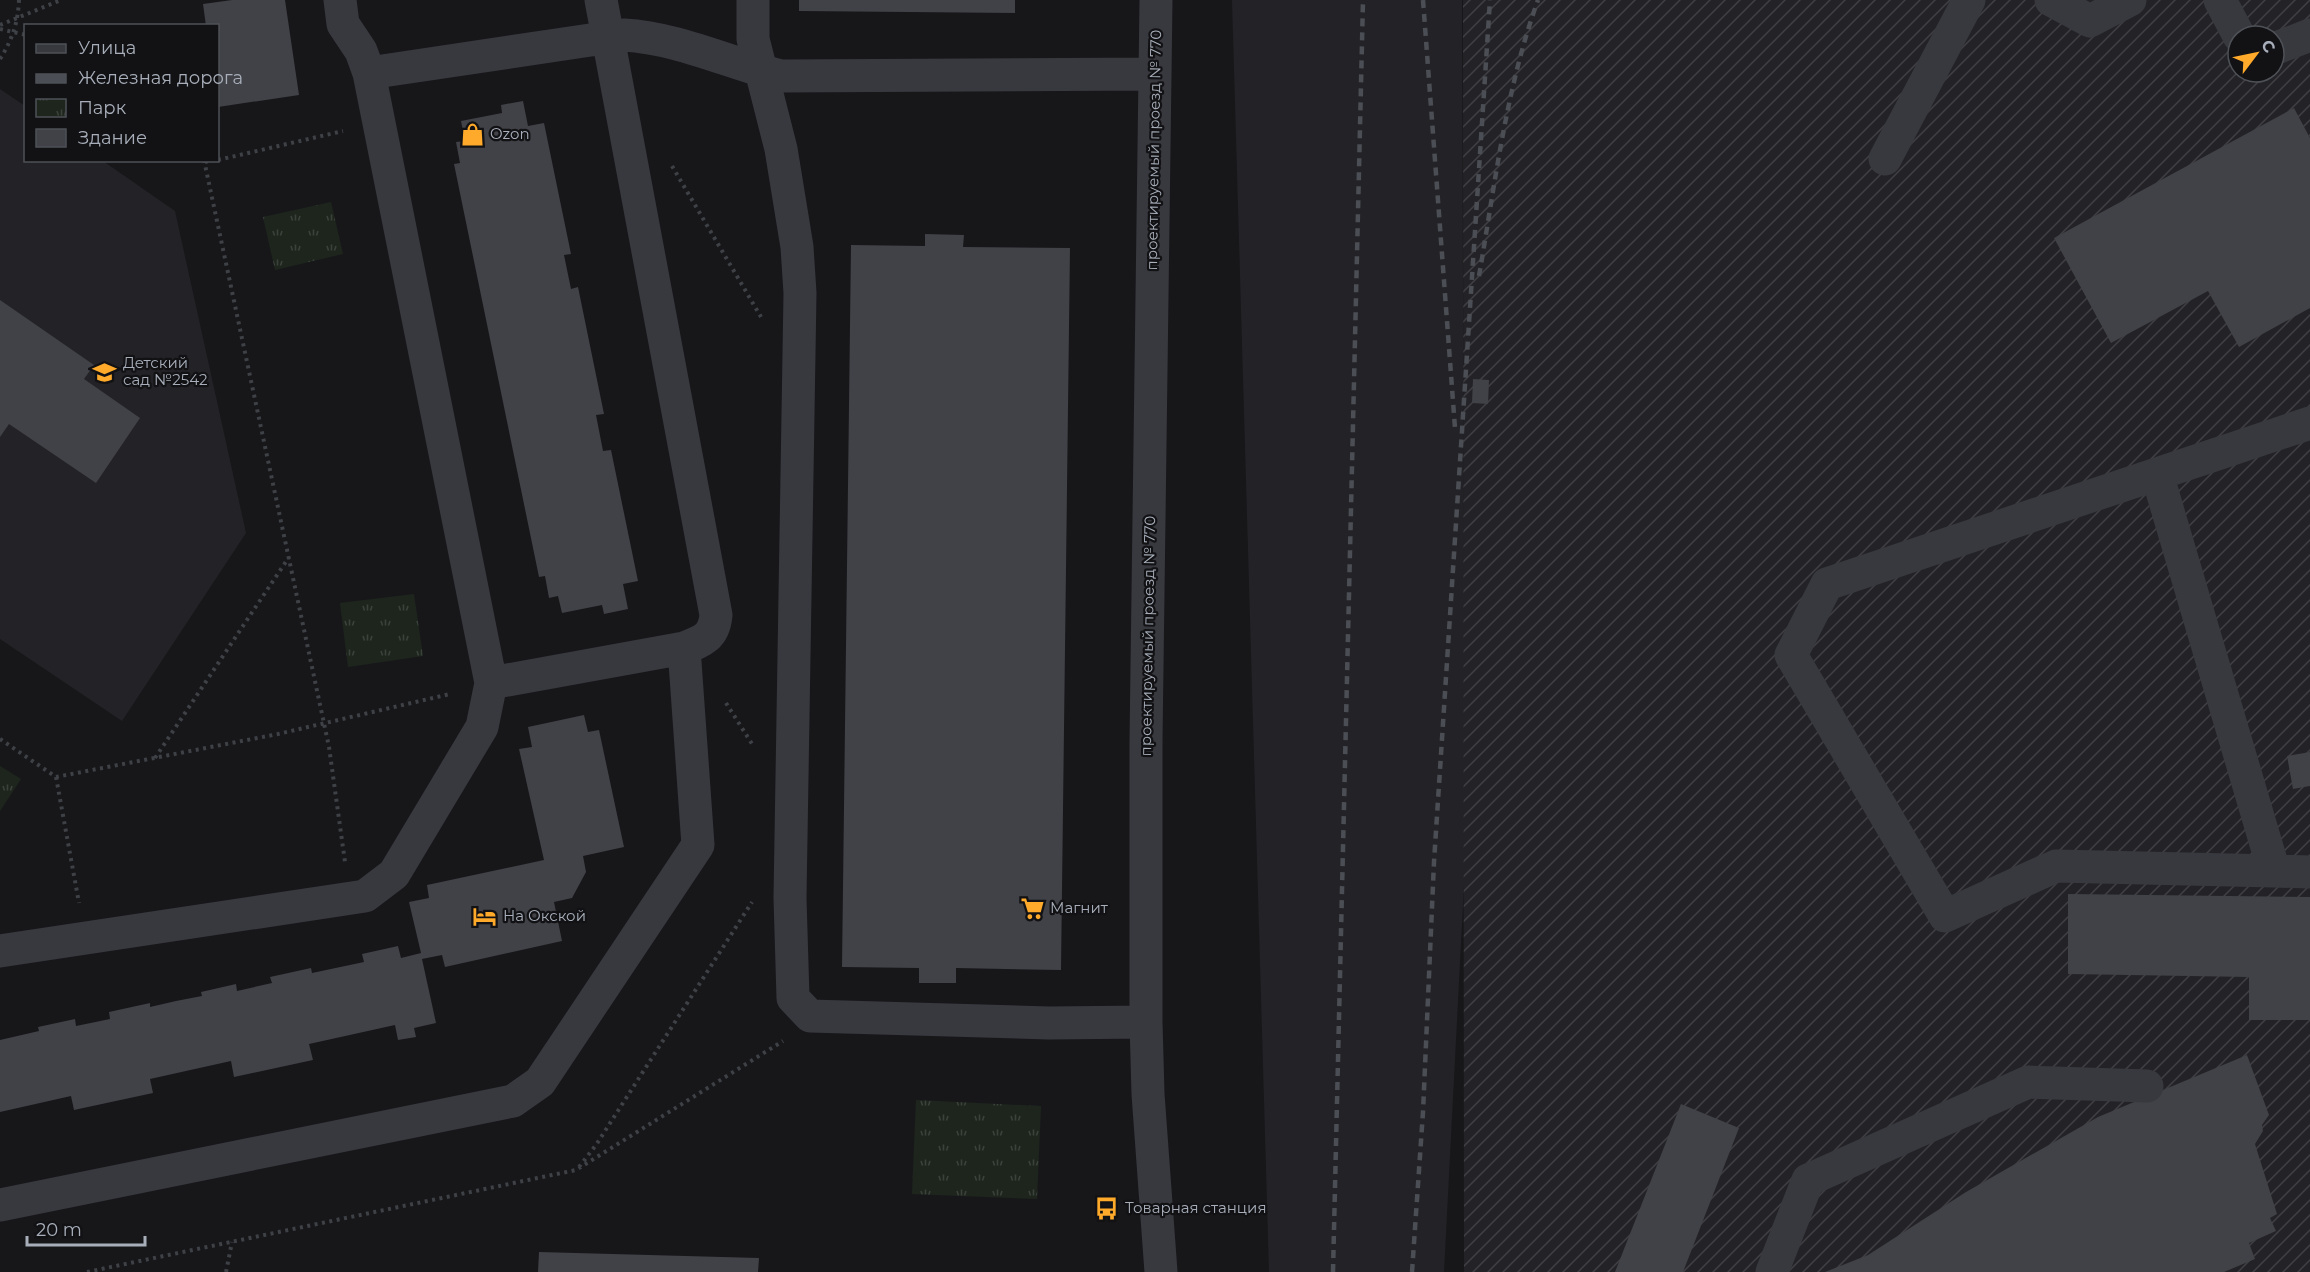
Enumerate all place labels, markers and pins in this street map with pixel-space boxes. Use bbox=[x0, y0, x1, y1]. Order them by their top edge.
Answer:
shop icon: Ozon bbox=[459, 121, 485, 147]
place label: Ozon bbox=[490, 124, 530, 143]
place label: Детский сад №2542 bbox=[123, 353, 208, 389]
school or university icon: Детский сад №2542 bbox=[92, 359, 118, 385]
supermarket icon: Магнит bbox=[1019, 895, 1045, 921]
place label: Магнит bbox=[1050, 898, 1109, 917]
hotel icon: На Окской bbox=[472, 903, 498, 929]
place label: На Окской bbox=[503, 906, 586, 925]
bus stop icon: Товарная станция bbox=[1094, 1195, 1120, 1221]
place label: Товарная станция bbox=[1125, 1198, 1267, 1217]

